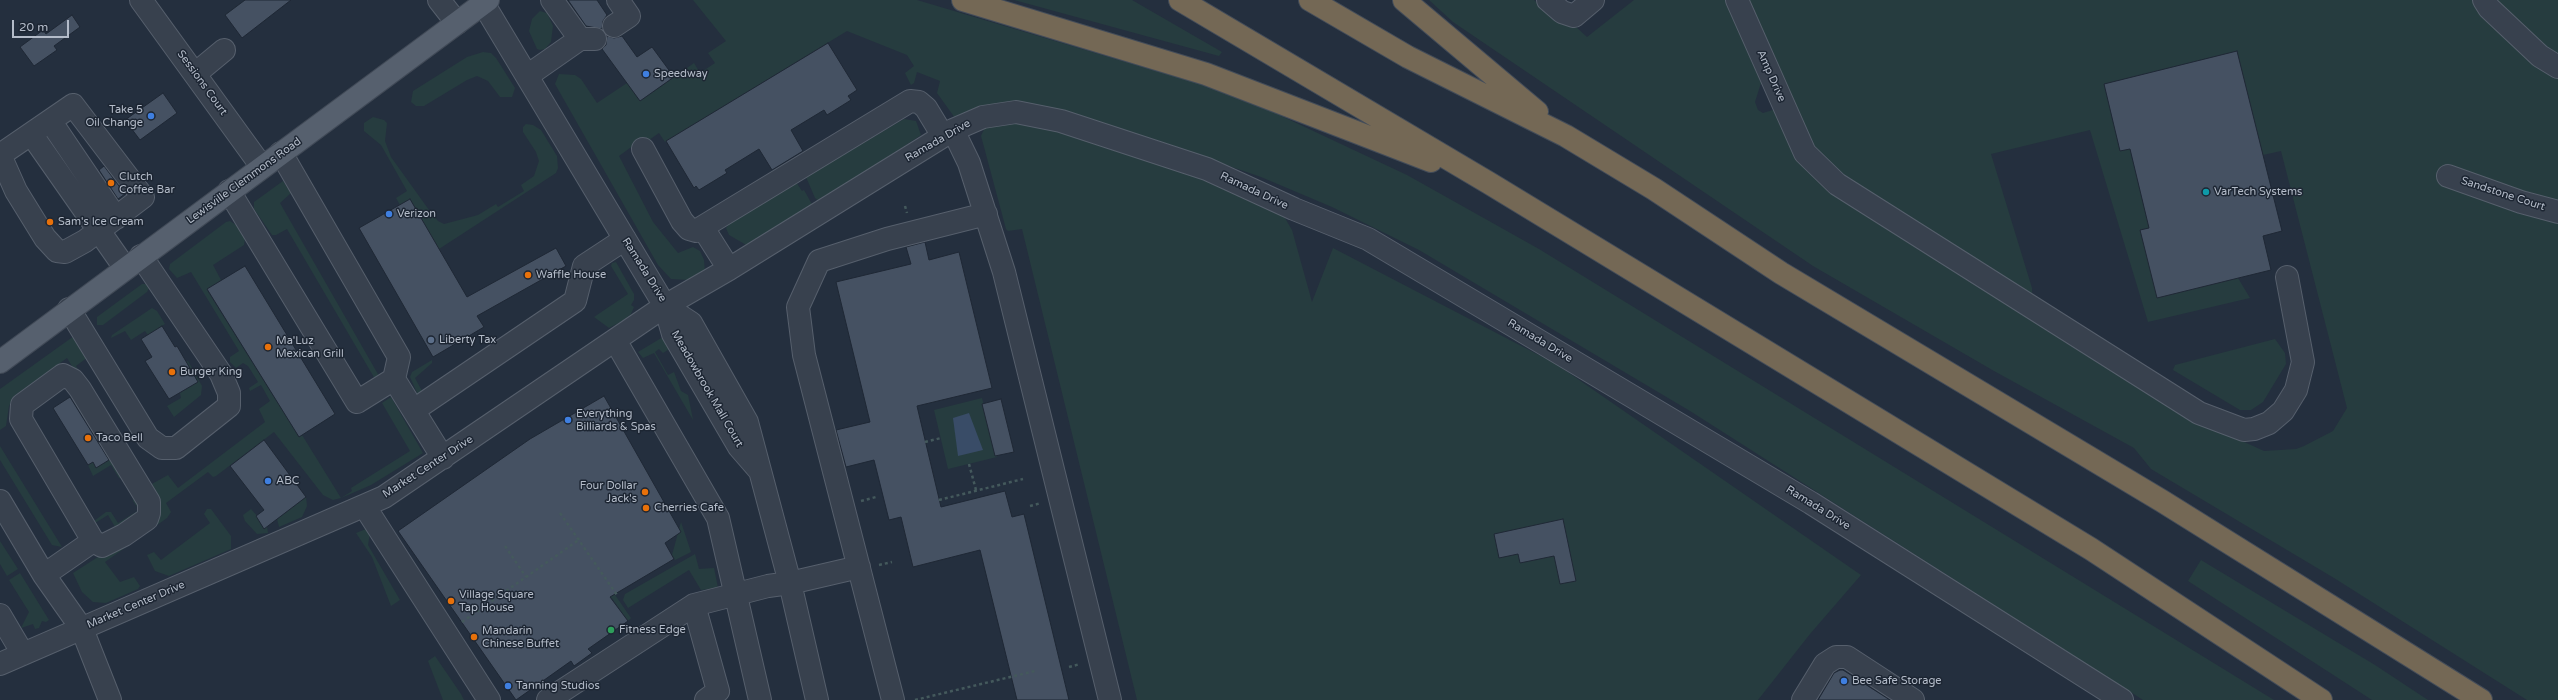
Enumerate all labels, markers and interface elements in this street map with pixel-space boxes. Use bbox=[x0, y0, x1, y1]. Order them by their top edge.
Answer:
scale bar bbox=[14, 12, 71, 38]
text: 20 m bbox=[19, 20, 48, 34]
street label: Sessions Court bbox=[174, 48, 230, 118]
street label: Amp Drive bbox=[1754, 48, 1788, 104]
place label: Speedway bbox=[654, 67, 708, 81]
marker: Speedway bbox=[641, 69, 651, 79]
place label: Take 5 Oil Change bbox=[85, 103, 143, 129]
marker: Take 5 Oil Change bbox=[146, 111, 156, 121]
street label: Ramada Drive bbox=[903, 117, 973, 165]
street label: Lewisville Clemmons Road bbox=[184, 135, 304, 227]
place label: Clutch Coffee Bar bbox=[119, 170, 175, 196]
street label: Ramada Drive bbox=[1218, 170, 1290, 212]
street label: Sandstone Court bbox=[2459, 174, 2547, 214]
marker: Clutch Coffee Bar bbox=[106, 178, 116, 188]
place label: VarTech Systems bbox=[2214, 185, 2302, 199]
marker: VarTech Systems bbox=[2201, 187, 2211, 197]
place label: Verizon bbox=[397, 207, 436, 221]
marker: Verizon bbox=[384, 209, 394, 219]
place label: Sam's Ice Cream bbox=[58, 215, 144, 229]
marker: Sam's Ice Cream bbox=[45, 217, 55, 227]
street label: Ramada Drive bbox=[619, 235, 669, 305]
place label: Waffle House bbox=[536, 268, 606, 282]
marker: Waffle House bbox=[523, 270, 533, 280]
street label: Ramada Drive bbox=[1505, 316, 1575, 366]
street label: Meadowbrook Mall Court bbox=[668, 328, 746, 450]
place label: Liberty Tax bbox=[439, 333, 496, 347]
place label: Ma'Luz Mexican Grill bbox=[276, 334, 344, 360]
marker: Liberty Tax bbox=[426, 335, 436, 345]
marker: Ma'Luz Mexican Grill bbox=[263, 342, 273, 352]
place label: Burger King bbox=[180, 365, 242, 379]
marker: Burger King bbox=[167, 367, 177, 377]
place label: Everything Billiards & Spas bbox=[576, 407, 656, 433]
marker: Everything Billiards & Spas bbox=[563, 415, 573, 425]
place label: Taco Bell bbox=[96, 431, 143, 445]
marker: Taco Bell bbox=[83, 433, 93, 443]
street label: Market Center Drive bbox=[380, 433, 476, 501]
place label: ABC bbox=[276, 474, 299, 488]
marker: ABC bbox=[263, 476, 273, 486]
place label: Four Dollar Jack's bbox=[580, 479, 637, 505]
street label: Ramada Drive bbox=[1783, 483, 1853, 533]
marker: Four Dollar Jack's bbox=[640, 487, 650, 497]
place label: Cherries Cafe bbox=[654, 501, 724, 515]
marker: Cherries Cafe bbox=[641, 503, 651, 513]
street label: Market Center Drive bbox=[85, 578, 187, 632]
place label: Village Square Tap House bbox=[459, 588, 534, 614]
marker: Village Square Tap House bbox=[446, 596, 456, 606]
place label: Fitness Edge bbox=[619, 623, 686, 637]
place label: Mandarin Chinese Buffet bbox=[482, 624, 559, 650]
marker: Fitness Edge bbox=[606, 625, 616, 635]
marker: Mandarin Chinese Buffet bbox=[469, 632, 479, 642]
place label: Bee Safe Storage bbox=[1852, 674, 1942, 688]
marker: Bee Safe Storage bbox=[1839, 676, 1849, 686]
place label: Tanning Studios bbox=[516, 679, 600, 693]
marker: Tanning Studios bbox=[503, 681, 513, 691]

